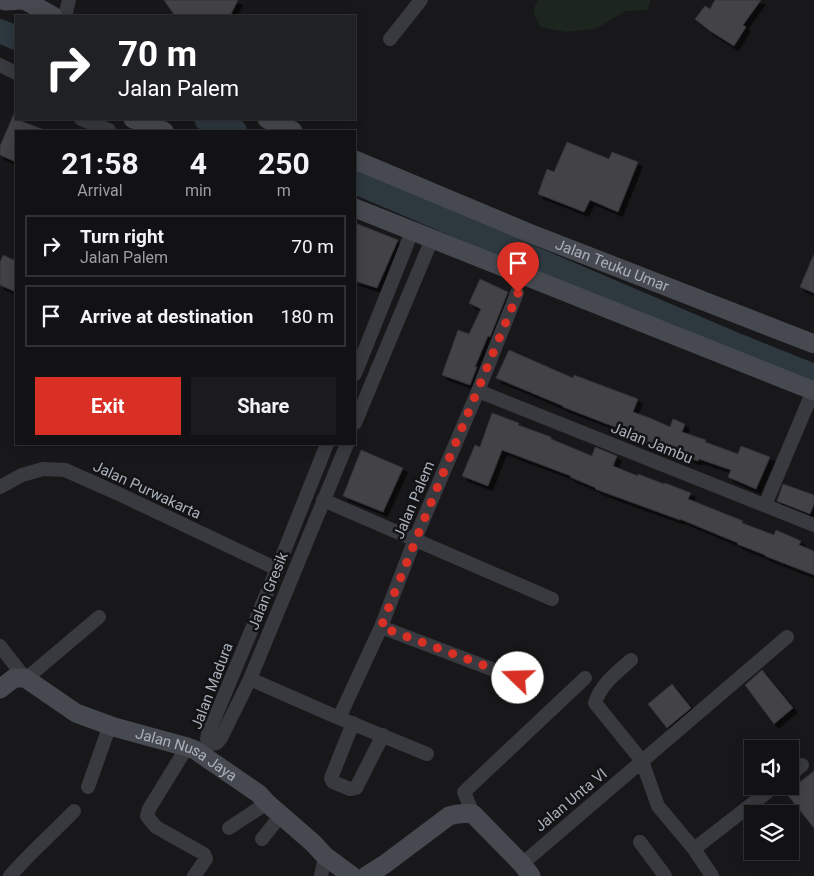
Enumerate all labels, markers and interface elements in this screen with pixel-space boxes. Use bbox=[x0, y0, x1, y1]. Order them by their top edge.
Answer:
text: 70 m bbox=[118, 34, 197, 75]
icon: right bbox=[35, 35, 100, 100]
text: Jalan Palem bbox=[118, 76, 239, 101]
text: 21:58 bbox=[61, 146, 139, 181]
text: 4 bbox=[190, 146, 207, 181]
text: 250 bbox=[258, 146, 310, 181]
text: Arrival bbox=[77, 181, 123, 200]
text: min bbox=[185, 181, 212, 200]
text: m bbox=[277, 181, 291, 200]
text: Turn right bbox=[80, 225, 164, 248]
icon: right bbox=[37, 232, 65, 260]
text: 70 m bbox=[291, 235, 334, 258]
street label: Jalan Teuku Umar bbox=[553, 235, 672, 296]
pin bbox=[497, 242, 539, 293]
text: Jalan Palem bbox=[80, 248, 168, 267]
icon: arrive bbox=[504, 249, 532, 277]
icon: arrive bbox=[37, 302, 65, 330]
text: Arrive at destination bbox=[80, 305, 253, 328]
text: 180 m bbox=[281, 305, 334, 328]
button: Exit bbox=[35, 377, 181, 435]
button: Share bbox=[191, 377, 336, 435]
street label: Jalan Jambu bbox=[609, 418, 695, 468]
street label: Jalan Purwakarta bbox=[90, 457, 204, 523]
street label: Jalan Palem bbox=[390, 458, 438, 542]
street label: Jalan Gresik bbox=[244, 549, 292, 633]
street label: Jalan Madura bbox=[187, 640, 237, 732]
position arrow bbox=[491, 651, 543, 703]
street label: Jalan Nusa Jaya bbox=[133, 724, 240, 785]
map controls bbox=[744, 740, 799, 860]
button: sound bbox=[744, 740, 799, 795]
street label: Jalan Unta VI bbox=[531, 765, 611, 835]
button: layers bbox=[744, 805, 799, 860]

